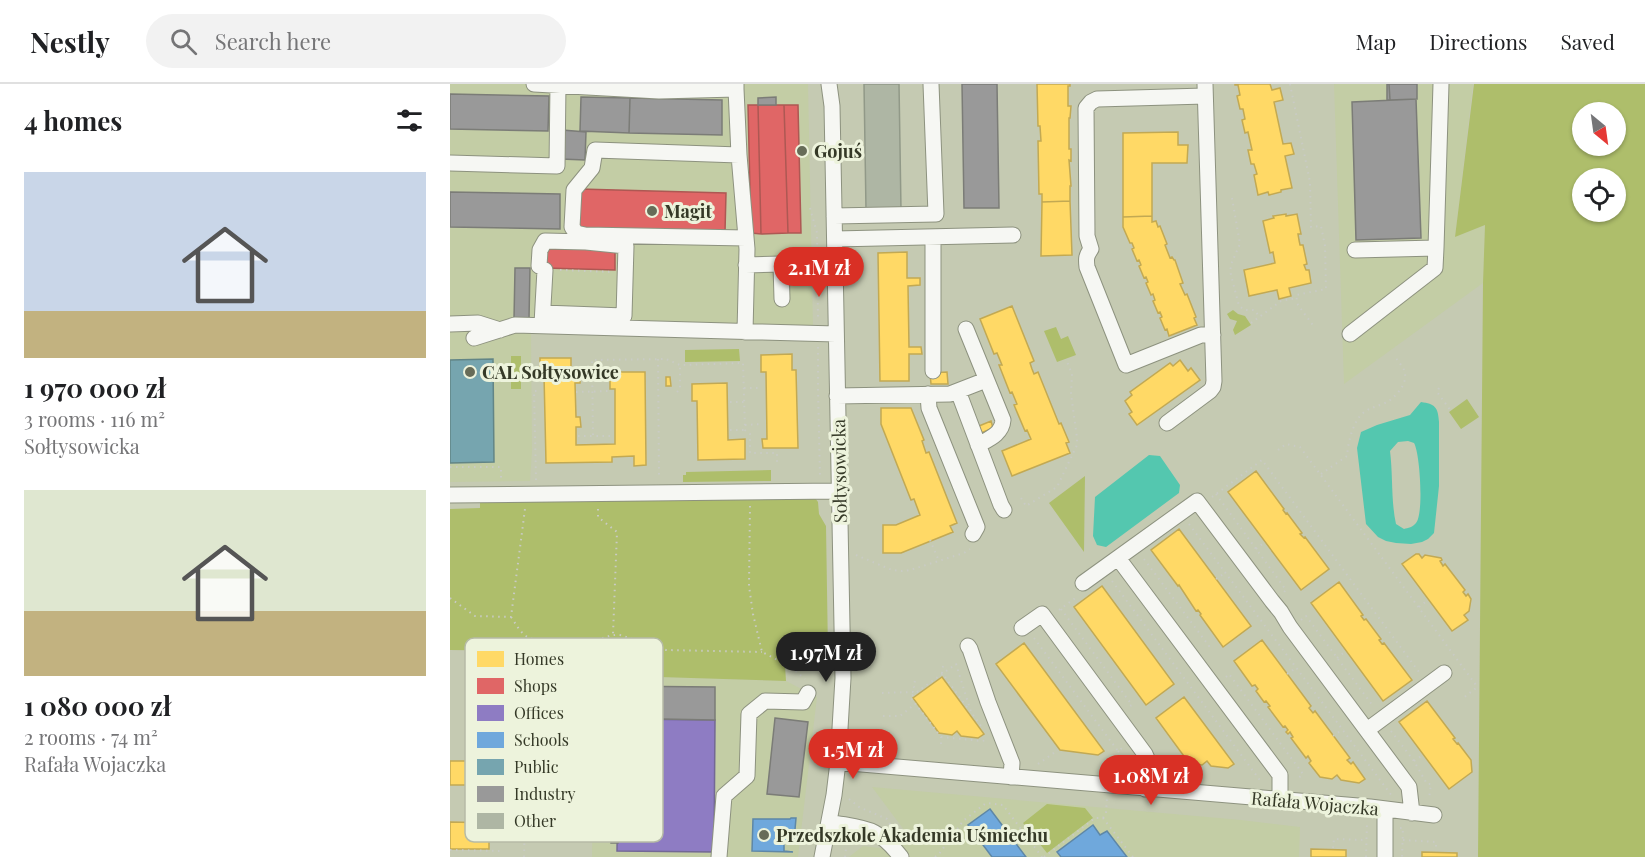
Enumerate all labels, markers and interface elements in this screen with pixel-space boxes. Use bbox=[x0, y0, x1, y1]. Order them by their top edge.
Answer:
search box bbox=[146, 14, 566, 68]
text: Nestly bbox=[30, 23, 110, 60]
icon: search bbox=[167, 25, 200, 58]
text: Search here bbox=[215, 26, 331, 56]
text: Map bbox=[1355, 27, 1396, 55]
text: Directions bbox=[1429, 27, 1527, 55]
text: Saved bbox=[1560, 27, 1615, 55]
north arrow bbox=[1572, 102, 1626, 156]
map controls bbox=[1572, 102, 1626, 222]
text: 4 homes bbox=[24, 103, 122, 138]
icon: filters bbox=[393, 104, 426, 137]
place label: Gojuś bbox=[814, 139, 862, 163]
marker: Gojuś bbox=[795, 144, 809, 158]
button: locate bbox=[1572, 168, 1626, 222]
place label: Magit bbox=[664, 199, 713, 223]
marker: Magit bbox=[645, 204, 659, 218]
icon: home bbox=[171, 211, 279, 319]
pin: 2.1M zł bbox=[764, 247, 874, 298]
text: 2.1M zł bbox=[788, 253, 850, 280]
place label: CAL Sołtysowice bbox=[482, 360, 619, 384]
marker: CAL Sołtysowice bbox=[463, 365, 477, 379]
text: 1 970 000 zł bbox=[24, 370, 166, 405]
text: 3 rooms · 116 m² bbox=[24, 405, 165, 432]
street label: Sołtysowicka bbox=[826, 419, 852, 523]
text: Sołtysowicka bbox=[24, 432, 140, 459]
icon: home bbox=[171, 529, 279, 637]
pin: 1.97M zł bbox=[764, 632, 888, 683]
legend bbox=[465, 638, 663, 842]
text: 1.97M zł bbox=[790, 638, 862, 665]
text: Homes bbox=[514, 648, 564, 669]
text: Shops bbox=[514, 675, 557, 696]
text: 1 080 000 zł bbox=[24, 688, 171, 723]
text: Offices bbox=[514, 702, 564, 723]
text: 2 rooms · 74 m² bbox=[24, 723, 158, 750]
text: Schools bbox=[514, 729, 569, 750]
pin: 1.5M zł bbox=[798, 729, 908, 780]
text: 1.5M zł bbox=[823, 735, 883, 762]
text: Rafała Wojaczka bbox=[24, 750, 166, 777]
pin: 1.08M zł bbox=[1089, 755, 1213, 806]
text: Public bbox=[514, 756, 559, 777]
text: 1.08M zł bbox=[1113, 761, 1189, 788]
text: Industry bbox=[514, 783, 576, 804]
street label: Rafała Wojaczka bbox=[1250, 785, 1380, 821]
text: Other bbox=[514, 810, 556, 831]
place label: Przedszkole Akademia Uśmiechu bbox=[776, 823, 1048, 847]
marker: Przedszkole Akademia Uśmiechu bbox=[757, 828, 771, 842]

